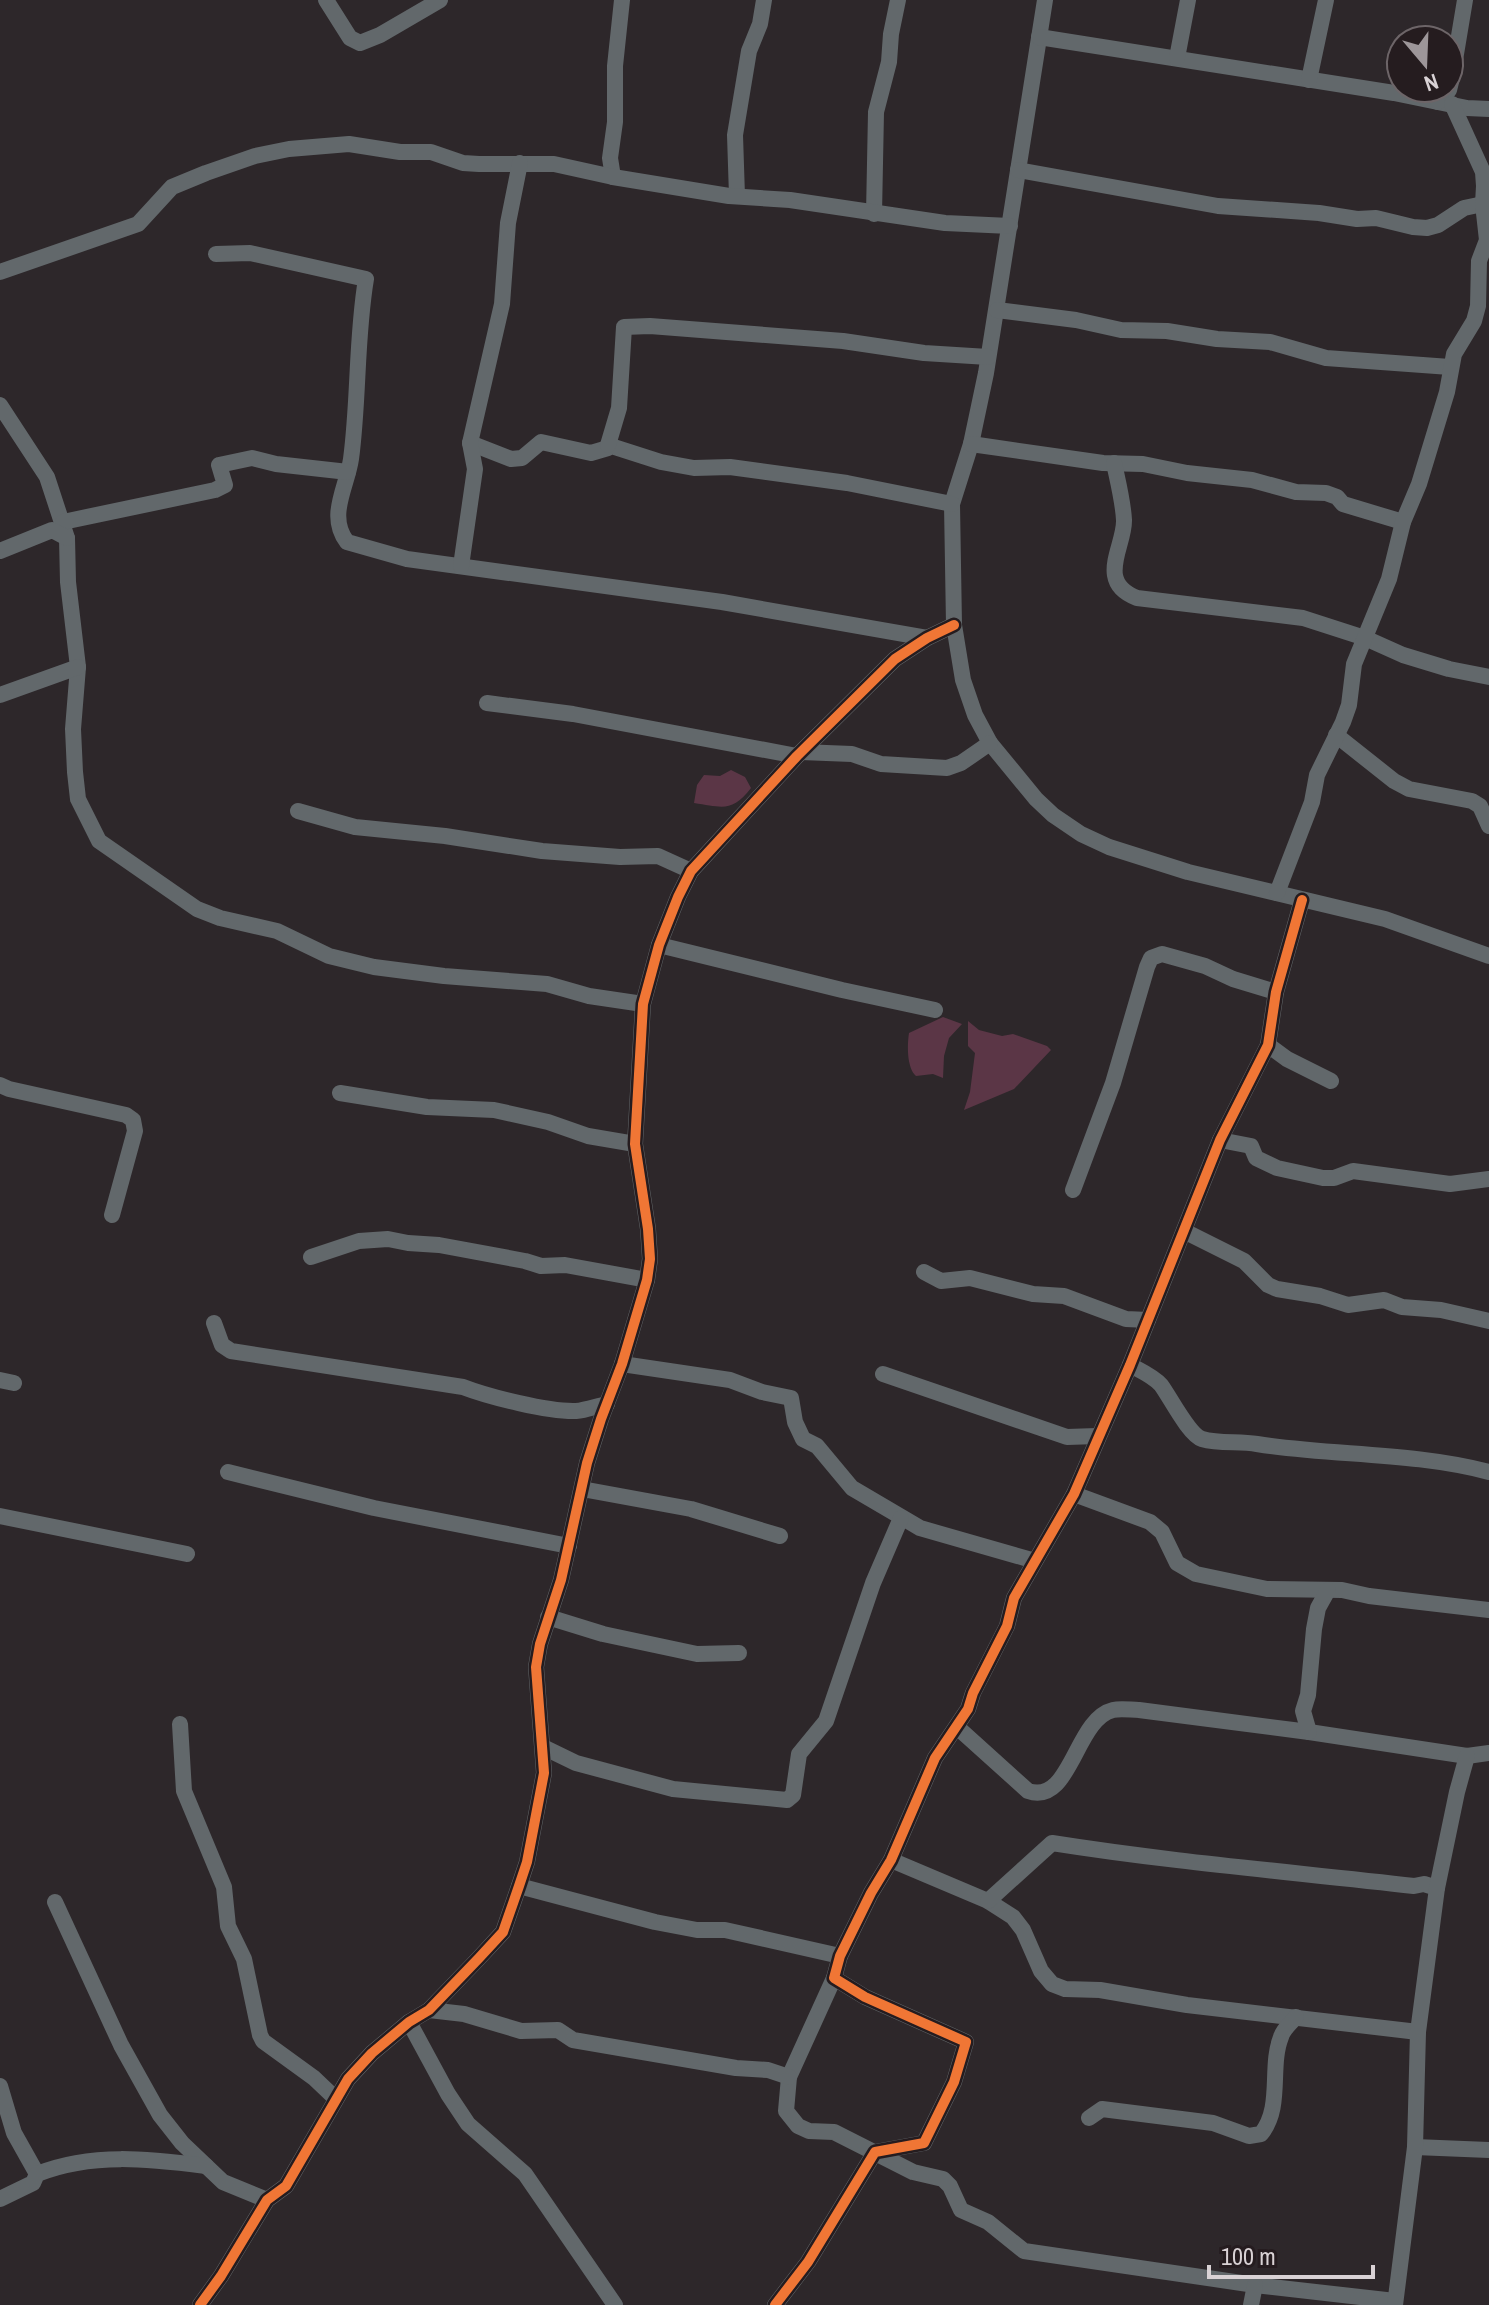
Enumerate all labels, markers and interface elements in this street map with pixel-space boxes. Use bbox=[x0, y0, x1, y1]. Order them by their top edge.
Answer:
north arrow bbox=[1385, 24, 1465, 104]
text: N bbox=[1420, 67, 1443, 99]
scale bar bbox=[1209, 2229, 1373, 2279]
text: 100 m bbox=[1221, 2240, 1276, 2272]

